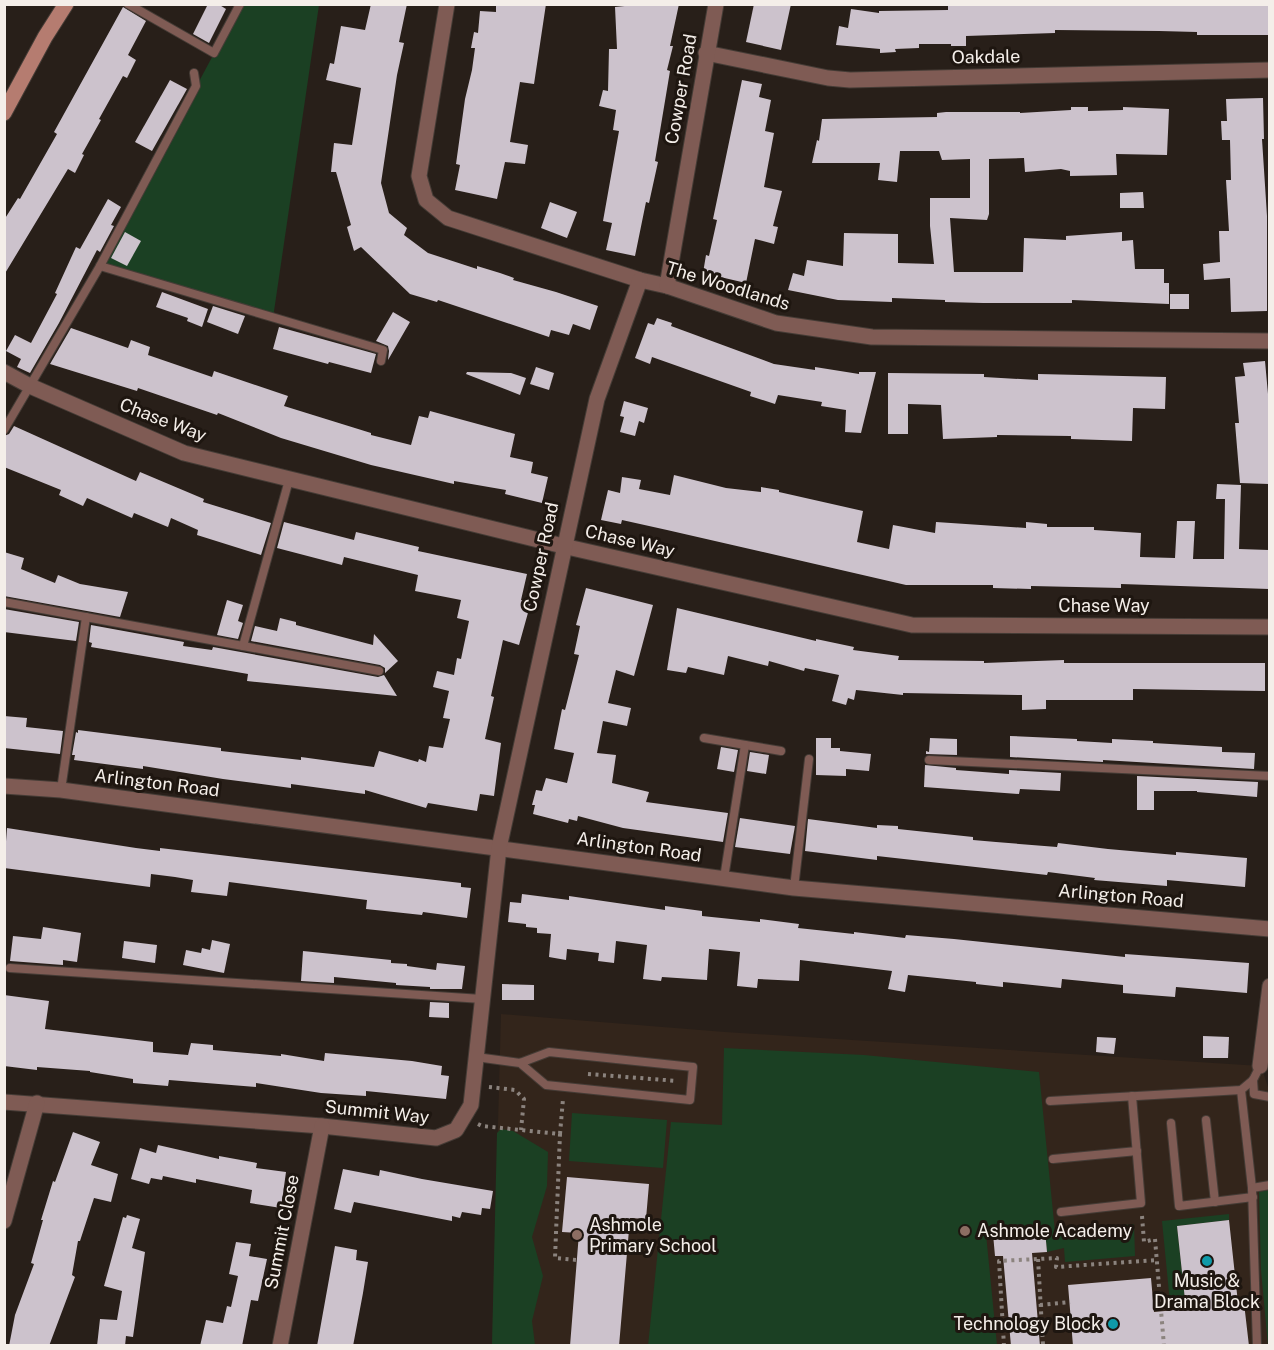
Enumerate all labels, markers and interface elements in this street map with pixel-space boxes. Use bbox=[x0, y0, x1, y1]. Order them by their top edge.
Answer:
street label: Cowper Road bbox=[660, 32, 701, 146]
street label: Oakdale bbox=[952, 45, 1020, 68]
street label: The Woodlands bbox=[664, 257, 793, 314]
street label: Chase Way bbox=[117, 393, 210, 446]
street label: Cowper Road bbox=[519, 500, 562, 614]
street label: Chase Way bbox=[583, 520, 677, 561]
street label: Chase Way bbox=[1058, 595, 1150, 616]
street label: Arlington Road bbox=[93, 764, 221, 801]
street label: Arlington Road bbox=[575, 827, 703, 866]
street label: Arlington Road bbox=[1057, 880, 1185, 911]
street label: Summit Way bbox=[324, 1096, 431, 1127]
street label: Summit Close bbox=[260, 1173, 303, 1291]
place label: Ashmole Primary School bbox=[589, 1214, 717, 1256]
place label: Ashmole Academy bbox=[977, 1220, 1133, 1241]
marker: Ashmole Academy bbox=[958, 1224, 972, 1238]
marker: Ashmole Primary School bbox=[570, 1228, 584, 1242]
marker: Music & Drama Block bbox=[1200, 1254, 1214, 1268]
place label: Music & Drama Block bbox=[1154, 1270, 1260, 1312]
place label: Technology Block bbox=[953, 1313, 1101, 1334]
marker: Technology Block bbox=[1106, 1317, 1120, 1331]

